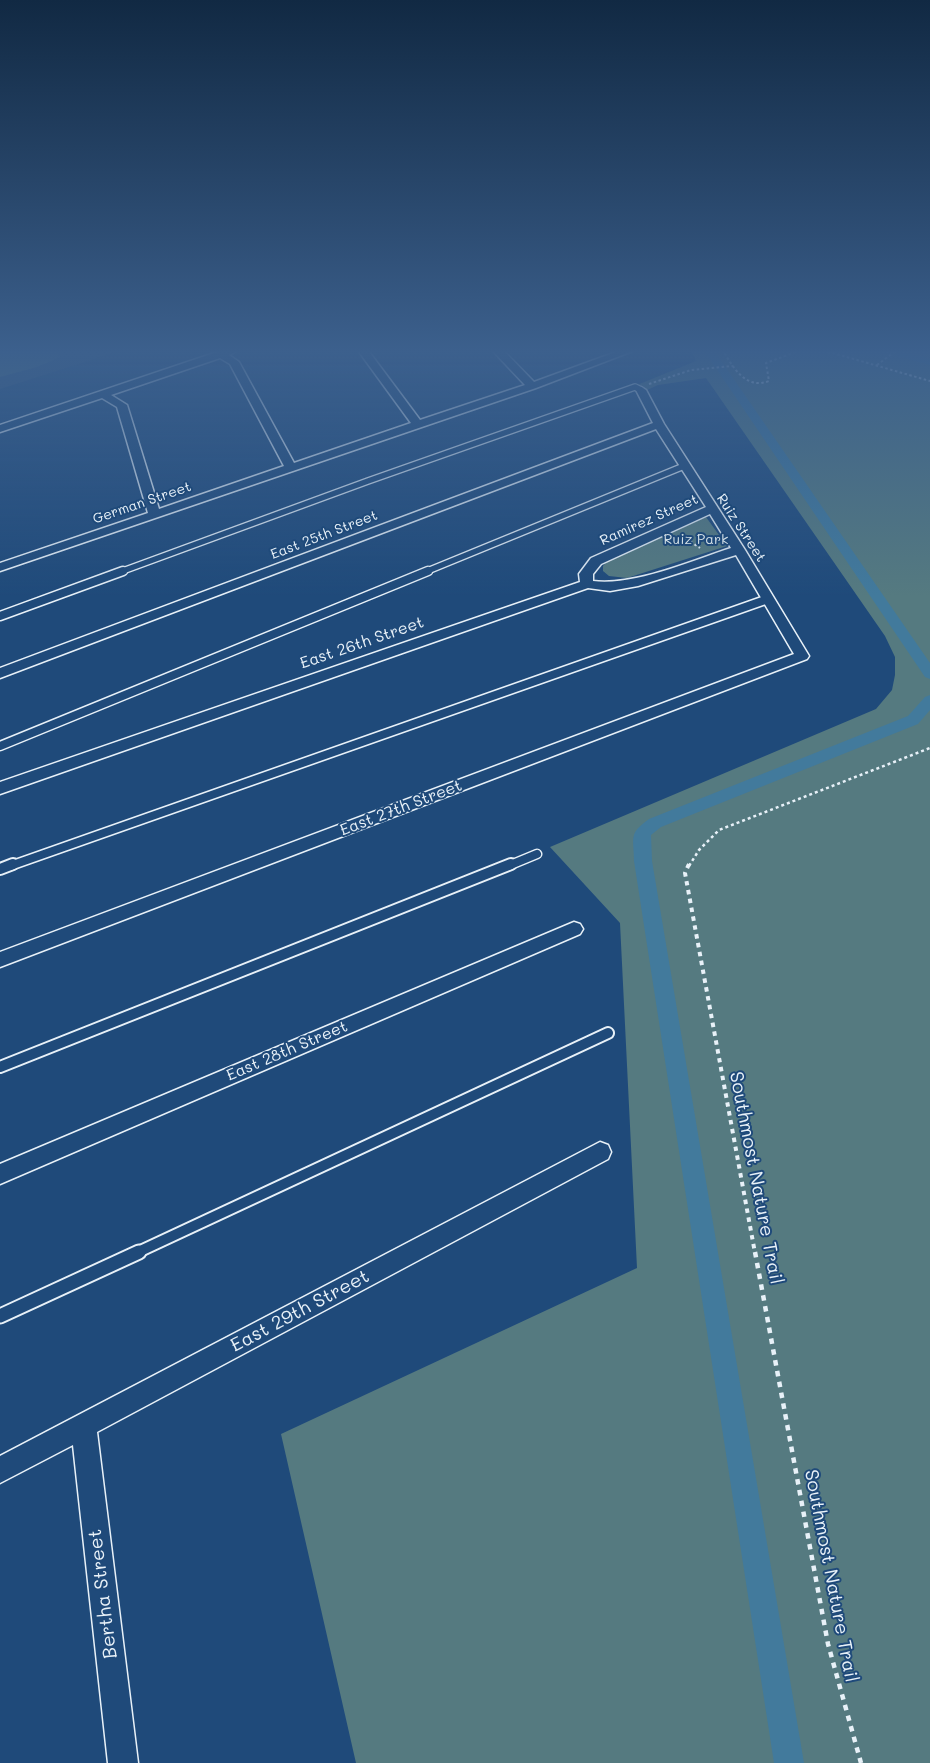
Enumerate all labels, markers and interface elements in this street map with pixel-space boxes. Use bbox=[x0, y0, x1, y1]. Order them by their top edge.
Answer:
street label: German Street bbox=[91, 478, 193, 528]
street label: Ramirez Street bbox=[597, 491, 701, 549]
street label: Ruiz Street bbox=[713, 491, 769, 565]
street label: East 25th Street bbox=[268, 507, 380, 563]
park label: Ruiz Park bbox=[664, 532, 728, 548]
street label: East 26th Street bbox=[298, 613, 426, 673]
street label: East 27th Street bbox=[337, 776, 465, 840]
street label: East 28th Street bbox=[224, 1017, 350, 1085]
street label: Southmost Nature Trail bbox=[724, 1070, 788, 1286]
street label: East 29th Street bbox=[227, 1265, 373, 1357]
street label: Southmost Nature Trail bbox=[799, 1468, 863, 1684]
street label: Bertha Street bbox=[84, 1528, 122, 1660]

